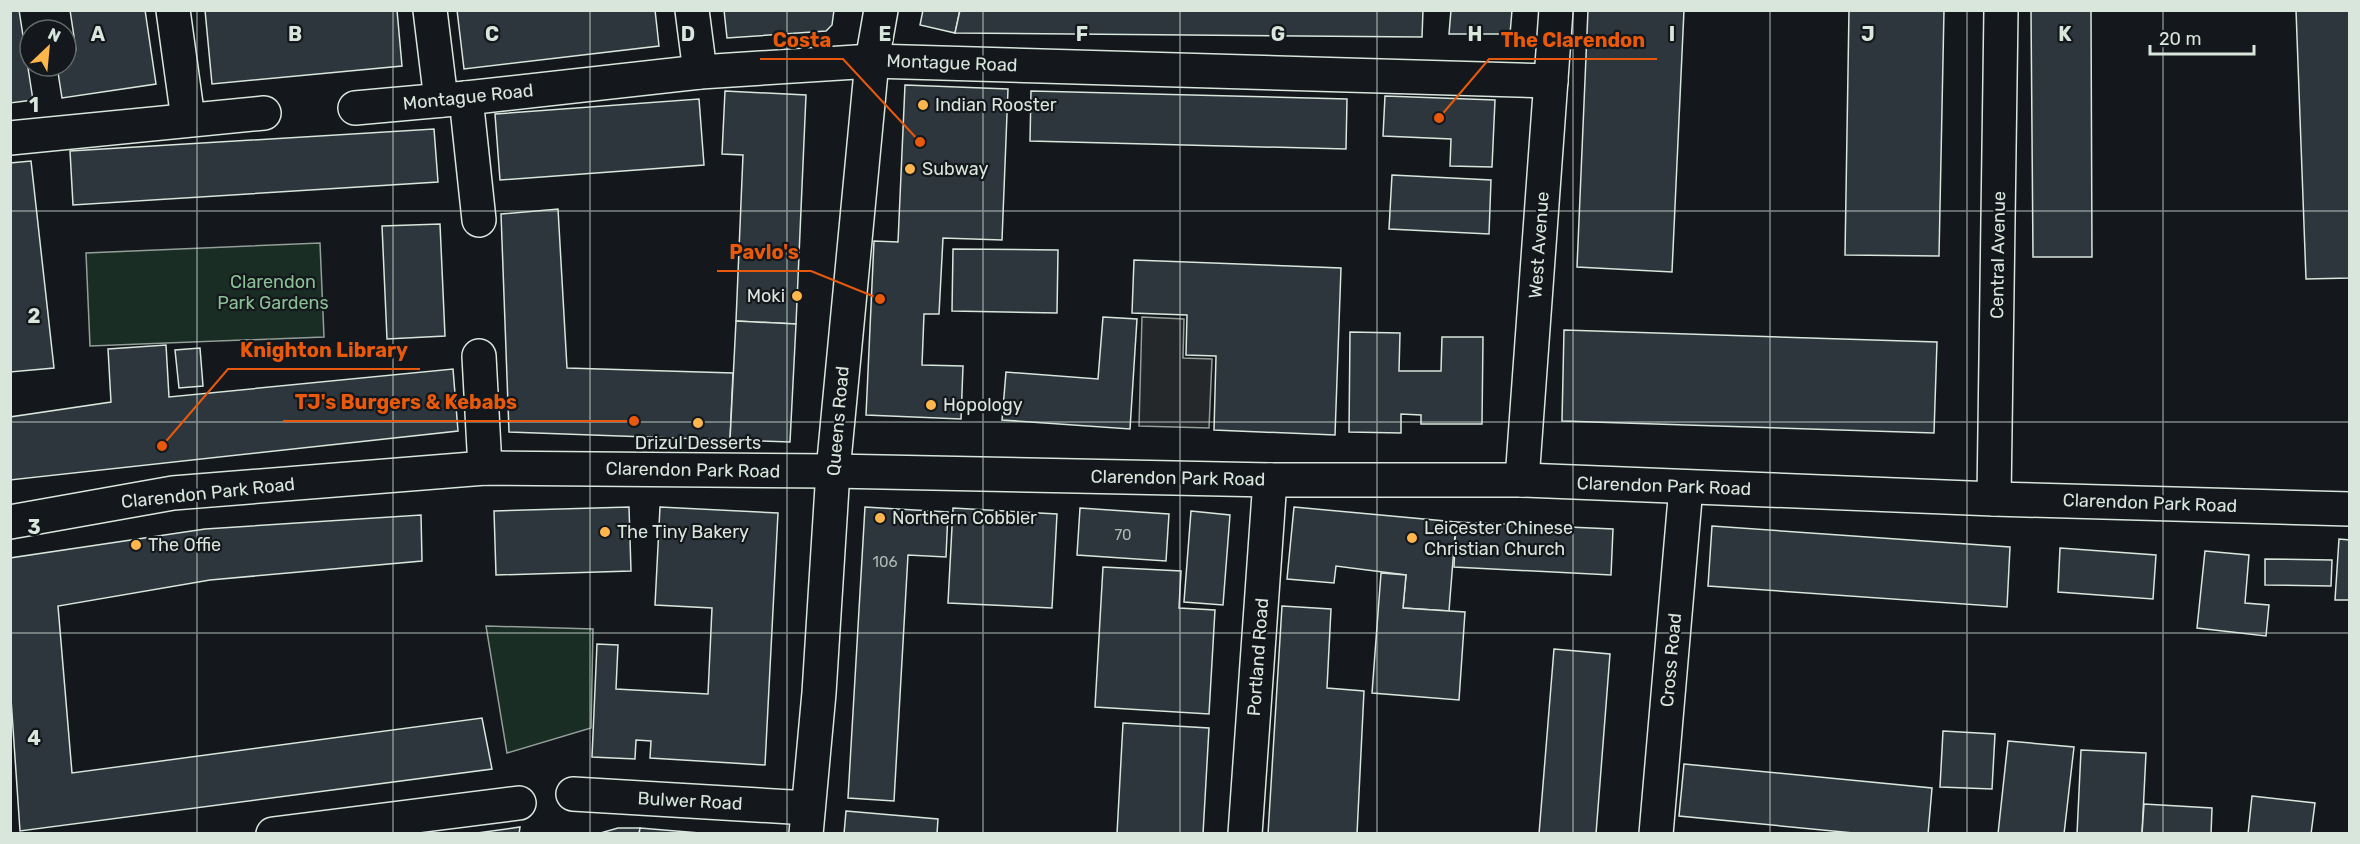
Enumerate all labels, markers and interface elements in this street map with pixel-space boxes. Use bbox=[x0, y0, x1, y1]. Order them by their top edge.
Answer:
north arrow bbox=[18, 18, 78, 78]
scale bar bbox=[2150, 18, 2254, 56]
callout: Costa bbox=[760, 21, 843, 59]
callout: The Clarendon bbox=[1489, 21, 1657, 59]
text: A bbox=[91, 22, 106, 46]
text: B bbox=[288, 22, 302, 46]
text: C bbox=[485, 22, 499, 46]
text: D bbox=[681, 22, 695, 46]
text: E bbox=[879, 22, 891, 46]
text: F bbox=[1076, 22, 1088, 46]
text: G bbox=[1271, 22, 1285, 46]
text: H bbox=[1468, 22, 1482, 46]
text: I bbox=[1669, 22, 1675, 46]
text: J bbox=[1861, 22, 1875, 46]
text: K bbox=[2058, 22, 2072, 46]
text: N bbox=[45, 24, 64, 46]
text: Costa bbox=[773, 28, 831, 52]
text: The Clarendon bbox=[1501, 28, 1645, 52]
text: 20 m bbox=[2159, 28, 2201, 50]
street label: Montague Road bbox=[886, 50, 1018, 76]
street label: Montague Road bbox=[402, 79, 534, 115]
text: 1 bbox=[29, 93, 39, 117]
place label: Indian Rooster bbox=[935, 94, 1057, 116]
marker: Indian Rooster bbox=[916, 98, 930, 112]
place label: Subway bbox=[922, 158, 988, 180]
marker: Subway bbox=[903, 162, 917, 176]
street label: West Avenue bbox=[1524, 191, 1554, 299]
street label: Central Avenue bbox=[1986, 191, 2010, 319]
callout: Pavlo's bbox=[717, 233, 811, 271]
text: Pavlo's bbox=[729, 240, 799, 264]
park label: Clarendon Park Gardens bbox=[217, 271, 329, 314]
place label: Moki bbox=[747, 285, 785, 307]
marker: Moki bbox=[790, 289, 804, 303]
text: 2 bbox=[28, 304, 41, 328]
callout: Knighton Library bbox=[228, 331, 420, 369]
text: Knighton Library bbox=[240, 338, 408, 362]
street label: Queens Road bbox=[822, 365, 854, 477]
callout: TJ's Burgers & Kebabs bbox=[283, 383, 530, 421]
text: TJ's Burgers & Kebabs bbox=[295, 390, 517, 414]
place label: Hopology bbox=[943, 394, 1023, 416]
marker: Hopology bbox=[924, 398, 938, 412]
marker: Drizul Desserts bbox=[691, 416, 705, 430]
place label: Drizul Desserts bbox=[635, 432, 761, 454]
street label: Clarendon Park Road bbox=[605, 457, 781, 483]
street label: Clarendon Park Road bbox=[1090, 465, 1266, 491]
street label: Clarendon Park Road bbox=[1576, 472, 1752, 500]
street label: Clarendon Park Road bbox=[120, 473, 296, 513]
street label: Clarendon Park Road bbox=[2062, 489, 2238, 517]
place label: Northern Cobbler bbox=[892, 507, 1037, 529]
marker: Northern Cobbler bbox=[873, 511, 887, 525]
text: 3 bbox=[27, 515, 41, 539]
place label: Leicester Chinese Christian Church bbox=[1424, 517, 1573, 560]
place label: The Tiny Bakery bbox=[617, 521, 749, 543]
marker: The Tiny Bakery bbox=[598, 525, 612, 539]
house number: 70 bbox=[1114, 526, 1132, 544]
marker: Leicester Chinese Christian Church bbox=[1405, 531, 1419, 545]
place label: The Offie bbox=[148, 534, 221, 556]
marker: The Offie bbox=[129, 538, 143, 552]
house number: 106 bbox=[873, 553, 898, 571]
street label: Portland Road bbox=[1243, 597, 1273, 717]
street label: Cross Road bbox=[1656, 612, 1686, 708]
text: 4 bbox=[27, 726, 41, 750]
street label: Bulwer Road bbox=[637, 787, 743, 815]

